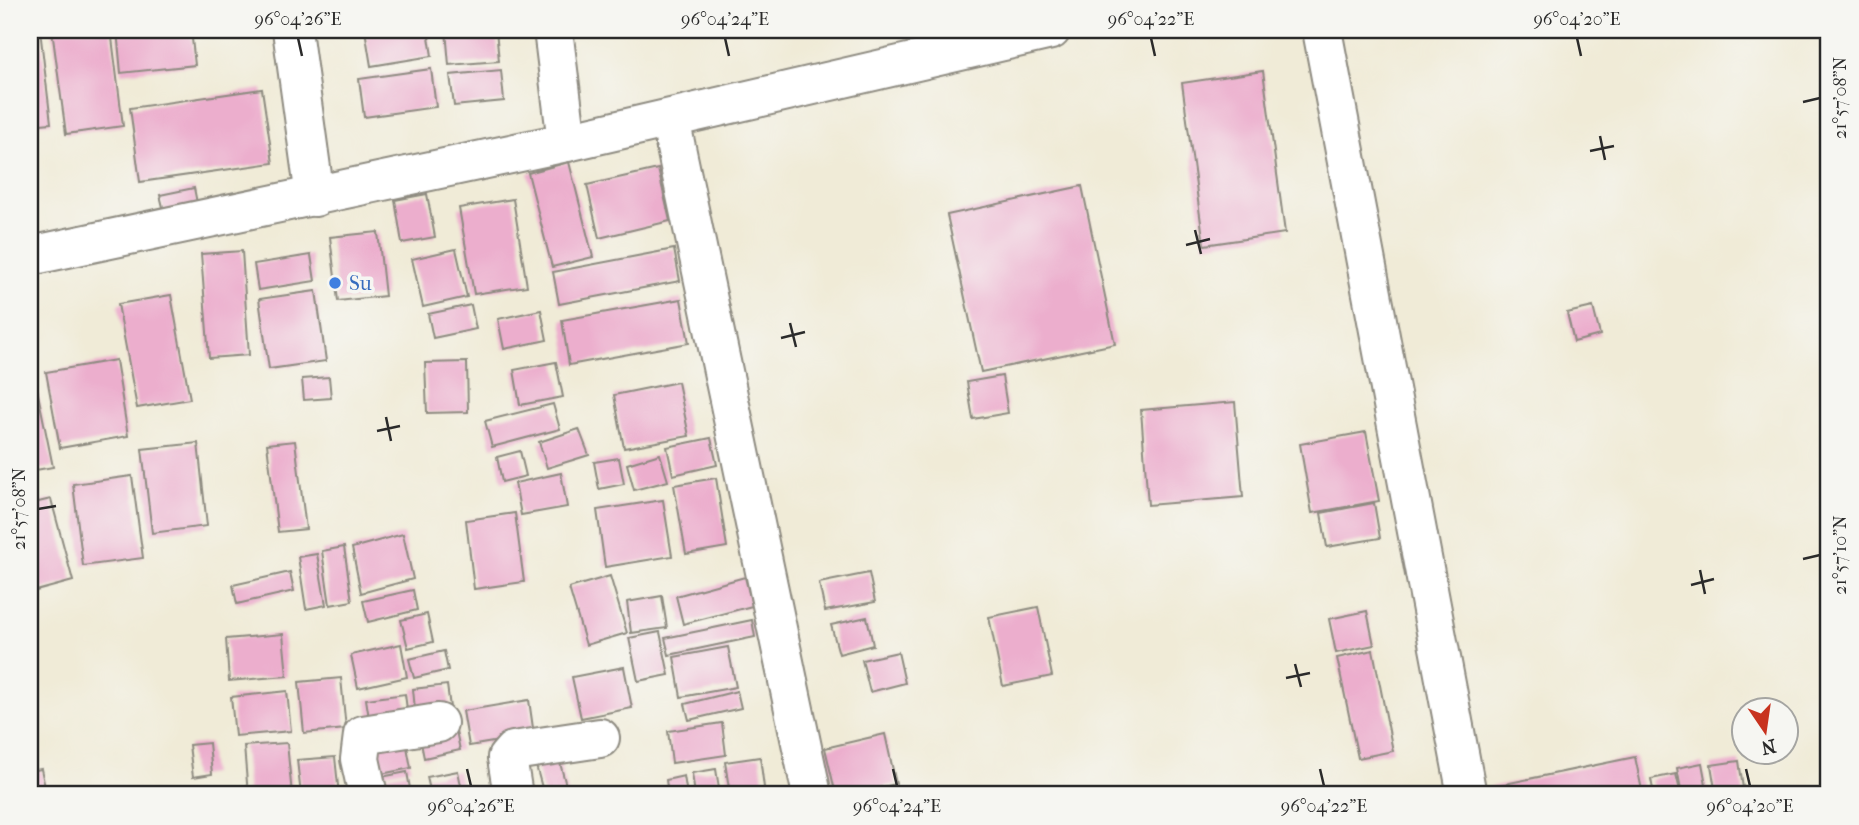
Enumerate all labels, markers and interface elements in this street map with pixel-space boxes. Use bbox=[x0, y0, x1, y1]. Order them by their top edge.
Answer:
text: 96°04'26"E bbox=[255, 9, 341, 30]
text: 96°04'24"E bbox=[681, 9, 769, 30]
text: 96°04'22"E bbox=[1108, 9, 1194, 30]
text: 96°04'20"E bbox=[1533, 9, 1621, 30]
text: 21°57'08"N bbox=[1830, 57, 1851, 139]
place label: Su bbox=[349, 271, 372, 295]
marker: Su bbox=[327, 275, 343, 291]
text: 21°57'08"N bbox=[9, 468, 30, 550]
text: 21°57'10"N bbox=[1830, 515, 1851, 595]
north arrow bbox=[1730, 696, 1800, 766]
text: N bbox=[1759, 734, 1778, 759]
text: 96°04'26"E bbox=[428, 796, 514, 817]
text: 96°04'24"E bbox=[853, 796, 941, 817]
text: 96°04'22"E bbox=[1281, 796, 1367, 817]
text: 96°04'20"E bbox=[1706, 796, 1794, 817]

